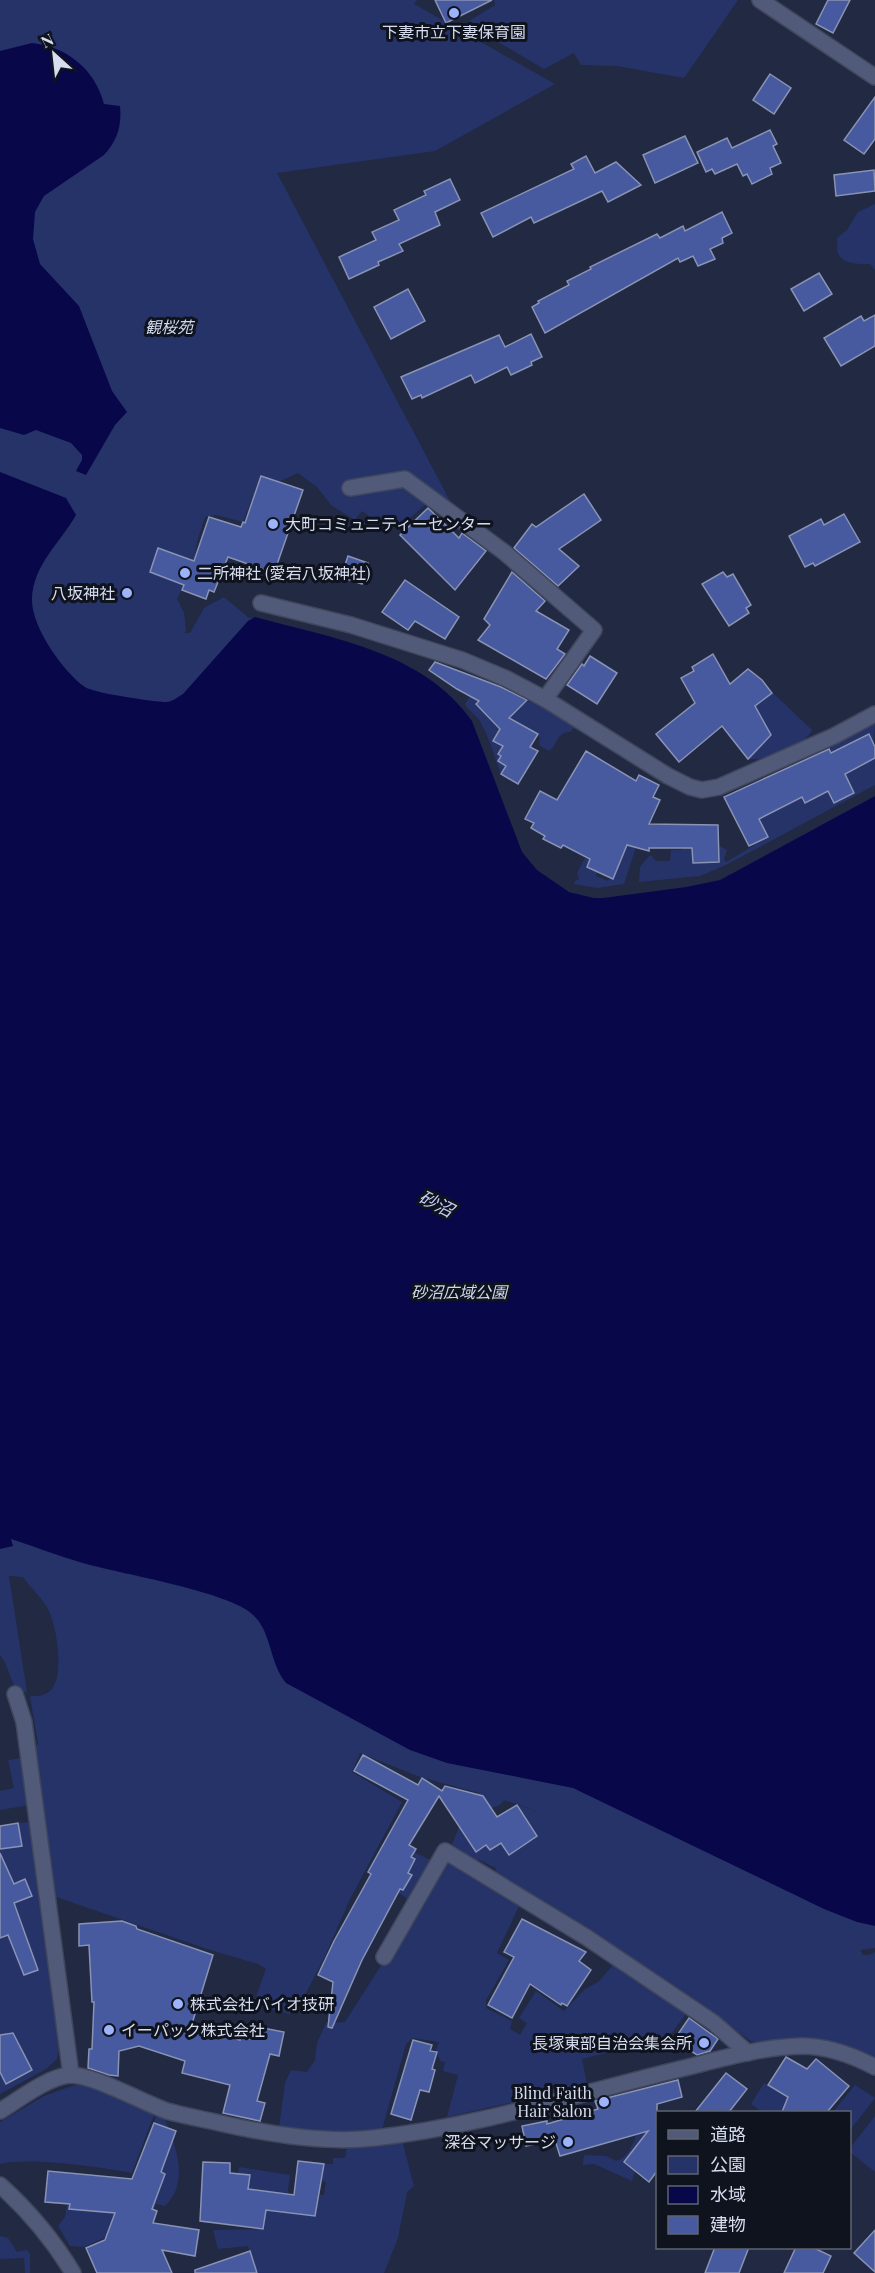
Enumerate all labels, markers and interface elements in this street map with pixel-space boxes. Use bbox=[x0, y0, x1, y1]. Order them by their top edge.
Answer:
marker: 下妻市立下妻保育園 bbox=[447, 6, 461, 20]
place label: 下妻市立下妻保育園 bbox=[382, 21, 526, 42]
north arrow bbox=[24, 24, 84, 84]
text: N bbox=[37, 28, 57, 52]
park label: 観桜苑 bbox=[145, 316, 196, 337]
place label: 大町コミュニティーセンター bbox=[285, 513, 492, 534]
marker: 大町コミュニティーセンター bbox=[266, 517, 280, 531]
place label: 二所神社 (愛宕八坂神社) bbox=[197, 562, 370, 583]
marker: 二所神社 (愛宕八坂神社) bbox=[178, 566, 192, 580]
place label: 八坂神社 bbox=[51, 582, 115, 603]
marker: 八坂神社 bbox=[120, 586, 134, 600]
water label: 砂沼 bbox=[415, 1184, 461, 1223]
park label: 砂沼広域公園 bbox=[411, 1281, 509, 1302]
place label: 株式会社バイオ技研 bbox=[190, 1993, 334, 2014]
marker: 株式会社バイオ技研 bbox=[171, 1997, 185, 2011]
place label: イーパック株式会社 bbox=[121, 2019, 265, 2040]
marker: イーパック株式会社 bbox=[102, 2023, 116, 2037]
place label: 長塚東部自治会集会所 bbox=[532, 2032, 692, 2053]
marker: 長塚東部自治会集会所 bbox=[697, 2036, 711, 2050]
place label: Blind Faith Hair Salon bbox=[513, 2082, 593, 2121]
marker: Blind Faith Hair Salon bbox=[597, 2095, 611, 2109]
legend bbox=[656, 2111, 851, 2249]
text: 道路 bbox=[710, 2122, 746, 2146]
place label: 深谷マッサージ bbox=[444, 2131, 556, 2152]
marker: 深谷マッサージ bbox=[561, 2135, 575, 2149]
text: 公園 bbox=[710, 2152, 746, 2176]
text: 水域 bbox=[710, 2182, 746, 2206]
text: 建物 bbox=[710, 2212, 746, 2236]

